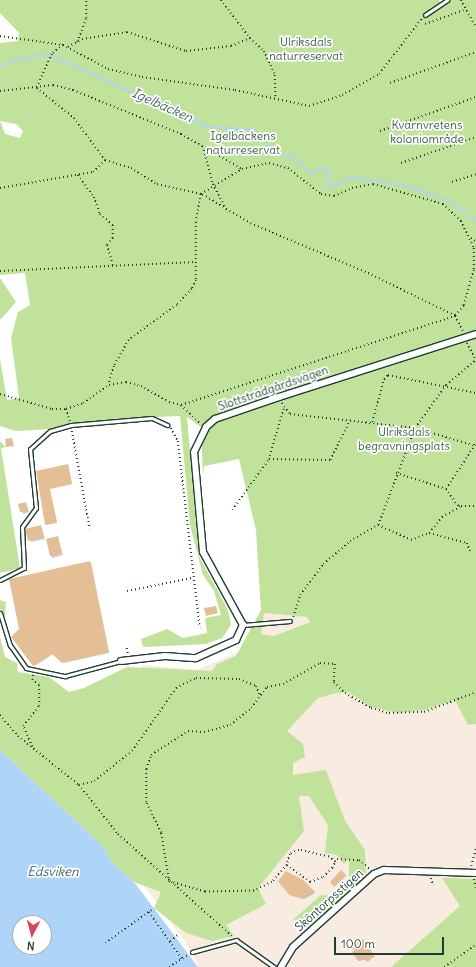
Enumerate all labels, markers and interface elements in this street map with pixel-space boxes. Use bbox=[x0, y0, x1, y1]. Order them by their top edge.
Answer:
park label: Ulriksdals naturreservat bbox=[269, 35, 343, 63]
water label: Igelbäcken bbox=[129, 86, 195, 126]
park label: Kvarnvretens koloniområde bbox=[390, 118, 464, 146]
park label: Igelbäckens naturreservat bbox=[206, 129, 280, 157]
street label: Slottsträdgårdsvägen bbox=[216, 362, 330, 414]
park label: Ulriksdals begravningsplats bbox=[358, 425, 450, 453]
water label: Edsviken bbox=[27, 864, 79, 880]
street label: Sköntorpsstigen bbox=[292, 866, 366, 934]
north arrow bbox=[12, 915, 52, 955]
scale bar bbox=[336, 929, 446, 955]
text: 100 m bbox=[341, 936, 375, 951]
text: N bbox=[26, 939, 35, 953]

